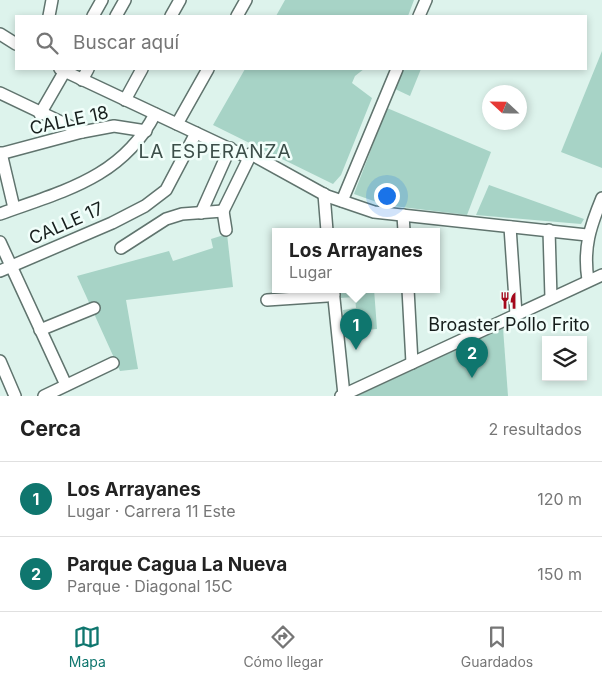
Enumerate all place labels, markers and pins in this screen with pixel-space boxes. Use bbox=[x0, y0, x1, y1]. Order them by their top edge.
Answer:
restaurant icon: Broaster Pollo Frito bbox=[499, 291, 519, 311]
pin: 1 bbox=[340, 309, 372, 350]
place label: Broaster Pollo Frito bbox=[428, 314, 590, 335]
pin: 2 bbox=[456, 337, 488, 378]

